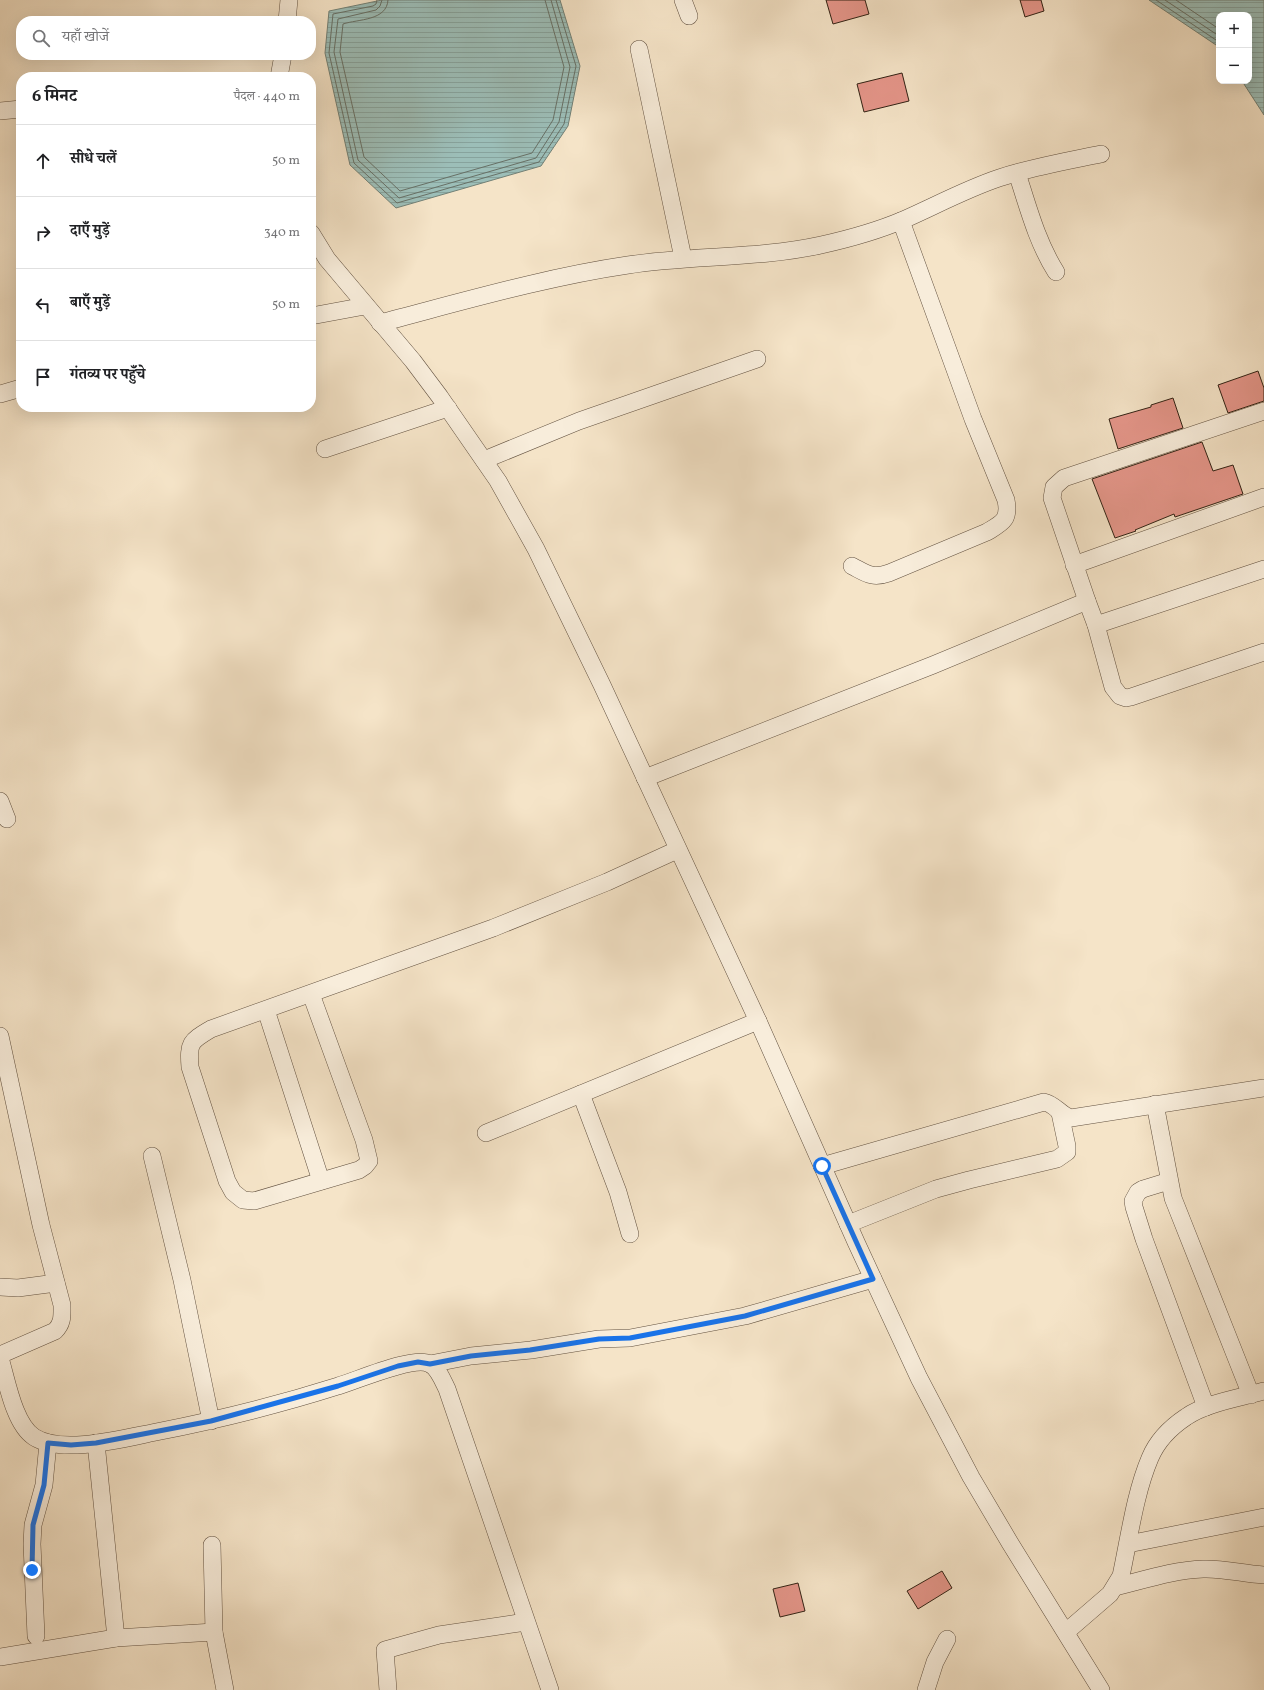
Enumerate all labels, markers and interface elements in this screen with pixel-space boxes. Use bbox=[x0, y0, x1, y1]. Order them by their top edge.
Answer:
map controls bbox=[1216, 12, 1252, 84]
button: + bbox=[1216, 12, 1252, 48]
search box bbox=[16, 16, 316, 60]
icon: search bbox=[30, 27, 52, 49]
text: यहाँ खोजें bbox=[62, 27, 109, 48]
button: − bbox=[1216, 48, 1252, 84]
text: 6 मिनट bbox=[32, 85, 77, 108]
text: पैदल · 440 m bbox=[234, 88, 300, 106]
text: सीधे चलें bbox=[70, 149, 117, 170]
icon: ahead bbox=[32, 150, 54, 172]
text: 50 m bbox=[272, 152, 300, 170]
text: दाएँ मुड़ें bbox=[70, 221, 110, 242]
icon: right bbox=[32, 222, 54, 244]
text: 340 m bbox=[264, 224, 300, 242]
text: बाएँ मुड़ें bbox=[70, 293, 110, 314]
icon: left bbox=[32, 294, 54, 316]
text: 50 m bbox=[272, 296, 300, 314]
text: गंतव्य पर पहुँचे bbox=[70, 365, 145, 386]
icon: arrive bbox=[32, 366, 54, 388]
route start bbox=[813, 1157, 831, 1175]
route end bbox=[23, 1561, 41, 1579]

